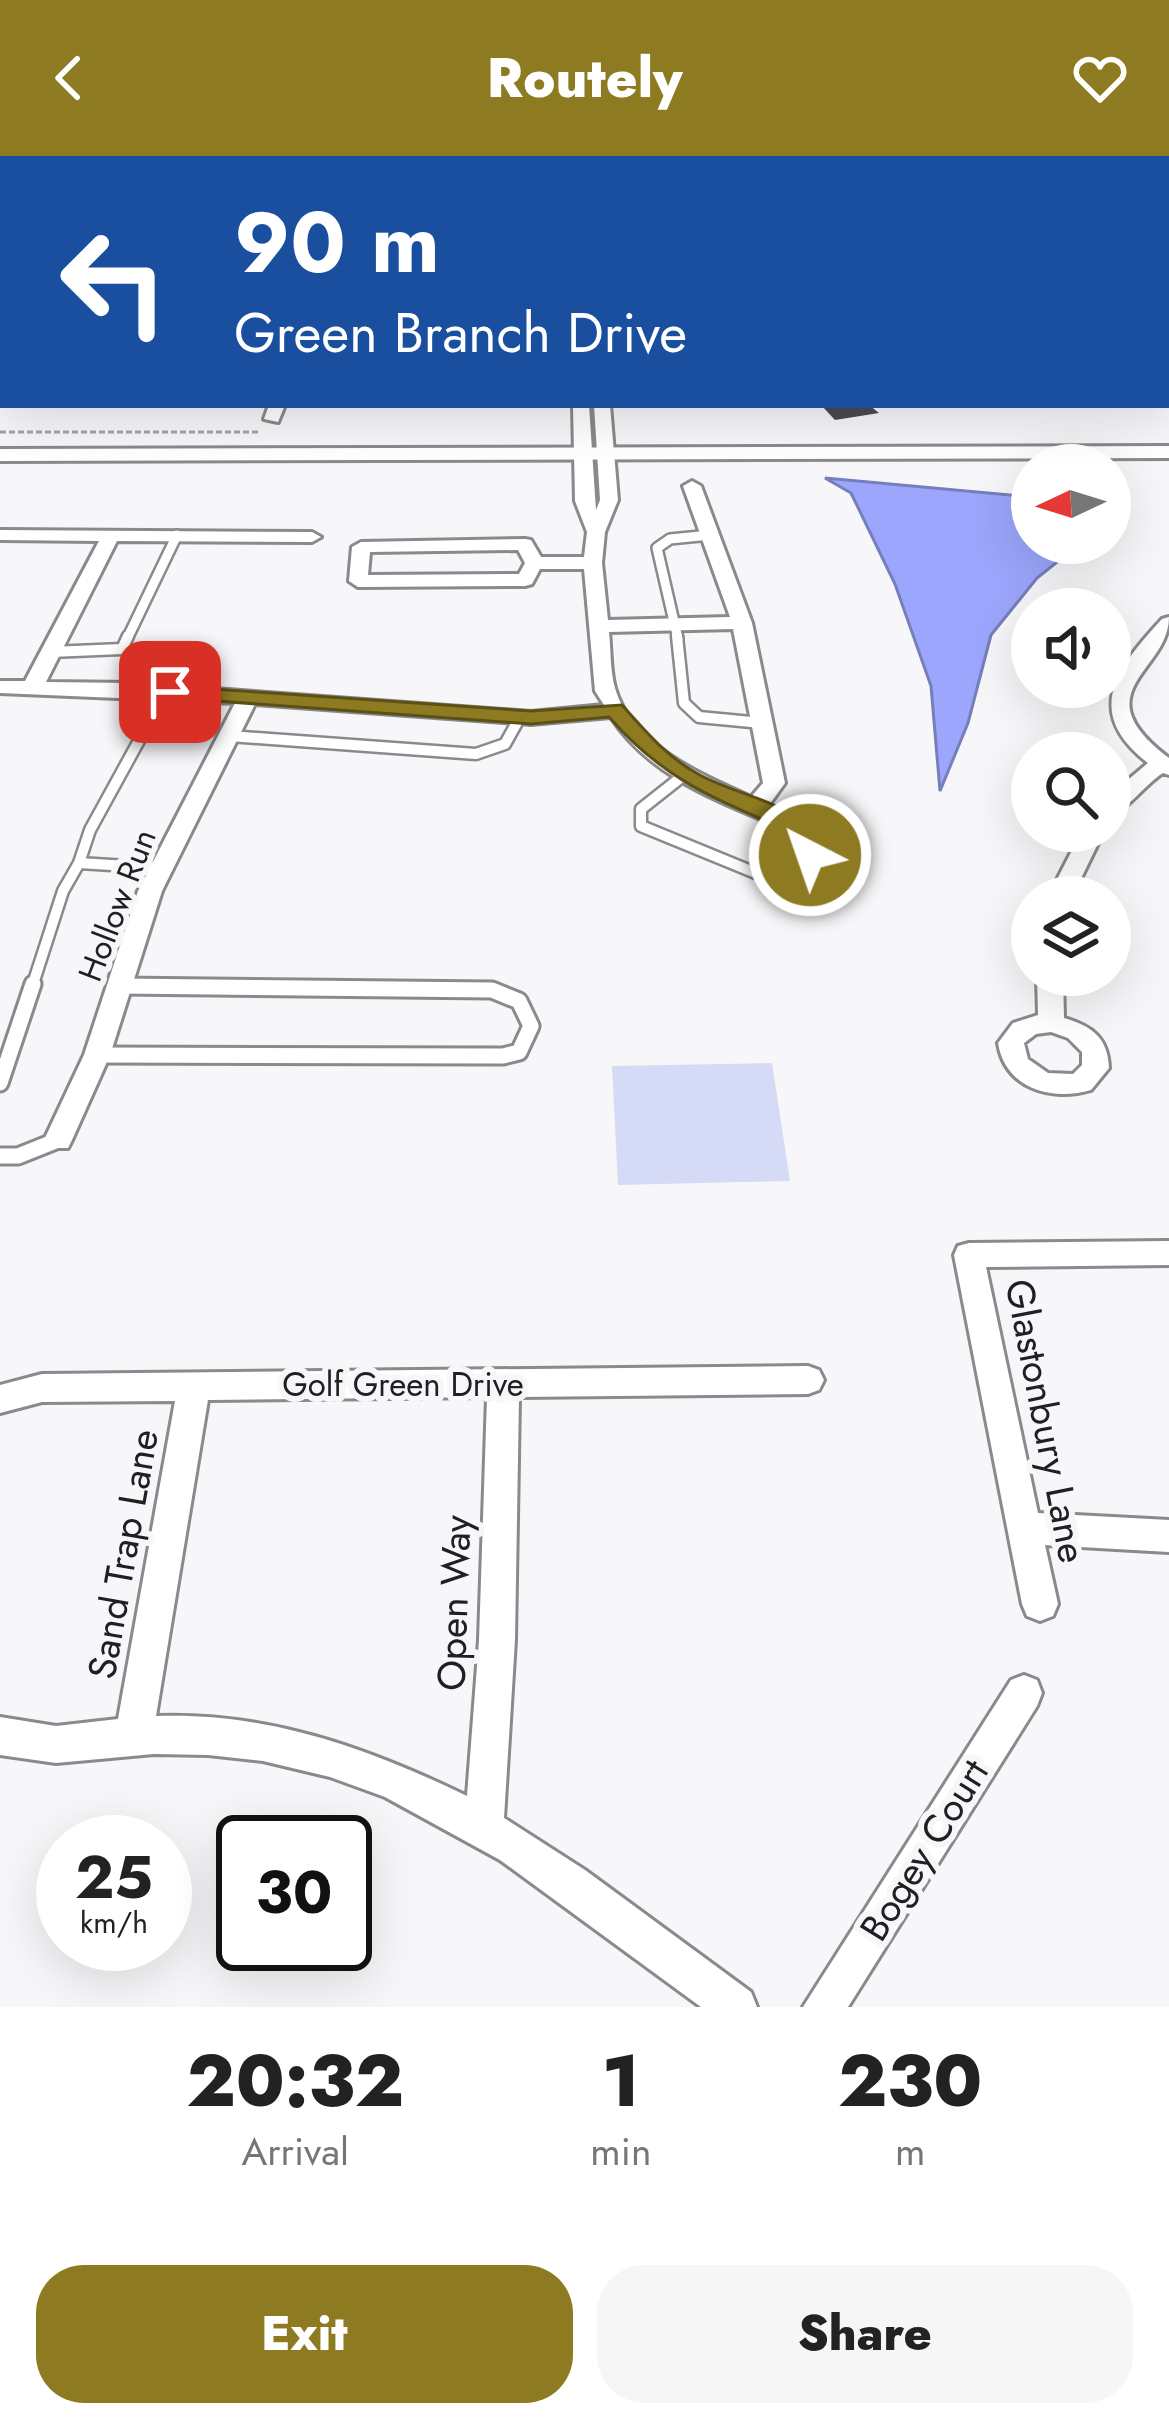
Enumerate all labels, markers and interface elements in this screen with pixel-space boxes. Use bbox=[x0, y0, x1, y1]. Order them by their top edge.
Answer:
text: Routely bbox=[487, 39, 682, 117]
icon: back bbox=[36, 45, 102, 111]
icon: heart bbox=[1067, 45, 1133, 111]
text: 90 m bbox=[234, 182, 440, 304]
icon: left bbox=[36, 204, 192, 360]
text: Green Branch Drive bbox=[234, 294, 687, 372]
north arrow bbox=[1011, 444, 1131, 564]
map controls bbox=[1011, 444, 1131, 996]
button: sound bbox=[1011, 588, 1131, 708]
pin bbox=[119, 641, 221, 743]
icon: arrive bbox=[137, 659, 203, 725]
button: search bbox=[1011, 732, 1131, 852]
position arrow bbox=[747, 792, 873, 918]
street label: Hollow Run bbox=[66, 822, 168, 988]
button: layers bbox=[1011, 876, 1131, 996]
street label: Glastonbury Lane bbox=[991, 1274, 1101, 1568]
street label: Golf Green Drive bbox=[282, 1361, 524, 1408]
street label: Sand Trap Lane bbox=[73, 1425, 173, 1683]
street label: Open Way bbox=[422, 1513, 486, 1692]
street label: Bogey Court bbox=[846, 1747, 1003, 1952]
speed limit sign: 30 bbox=[216, 1815, 372, 1971]
text: 25 bbox=[75, 1834, 153, 1921]
text: km/h bbox=[80, 1901, 148, 1944]
text: 20:32 bbox=[187, 2029, 404, 2133]
text: 1 bbox=[602, 2029, 640, 2133]
text: 230 bbox=[838, 2029, 982, 2133]
text: Arrival bbox=[241, 2123, 349, 2180]
text: min bbox=[590, 2123, 651, 2180]
text: m bbox=[895, 2123, 925, 2180]
button: Exit bbox=[36, 2265, 573, 2403]
button: Share bbox=[597, 2265, 1133, 2403]

